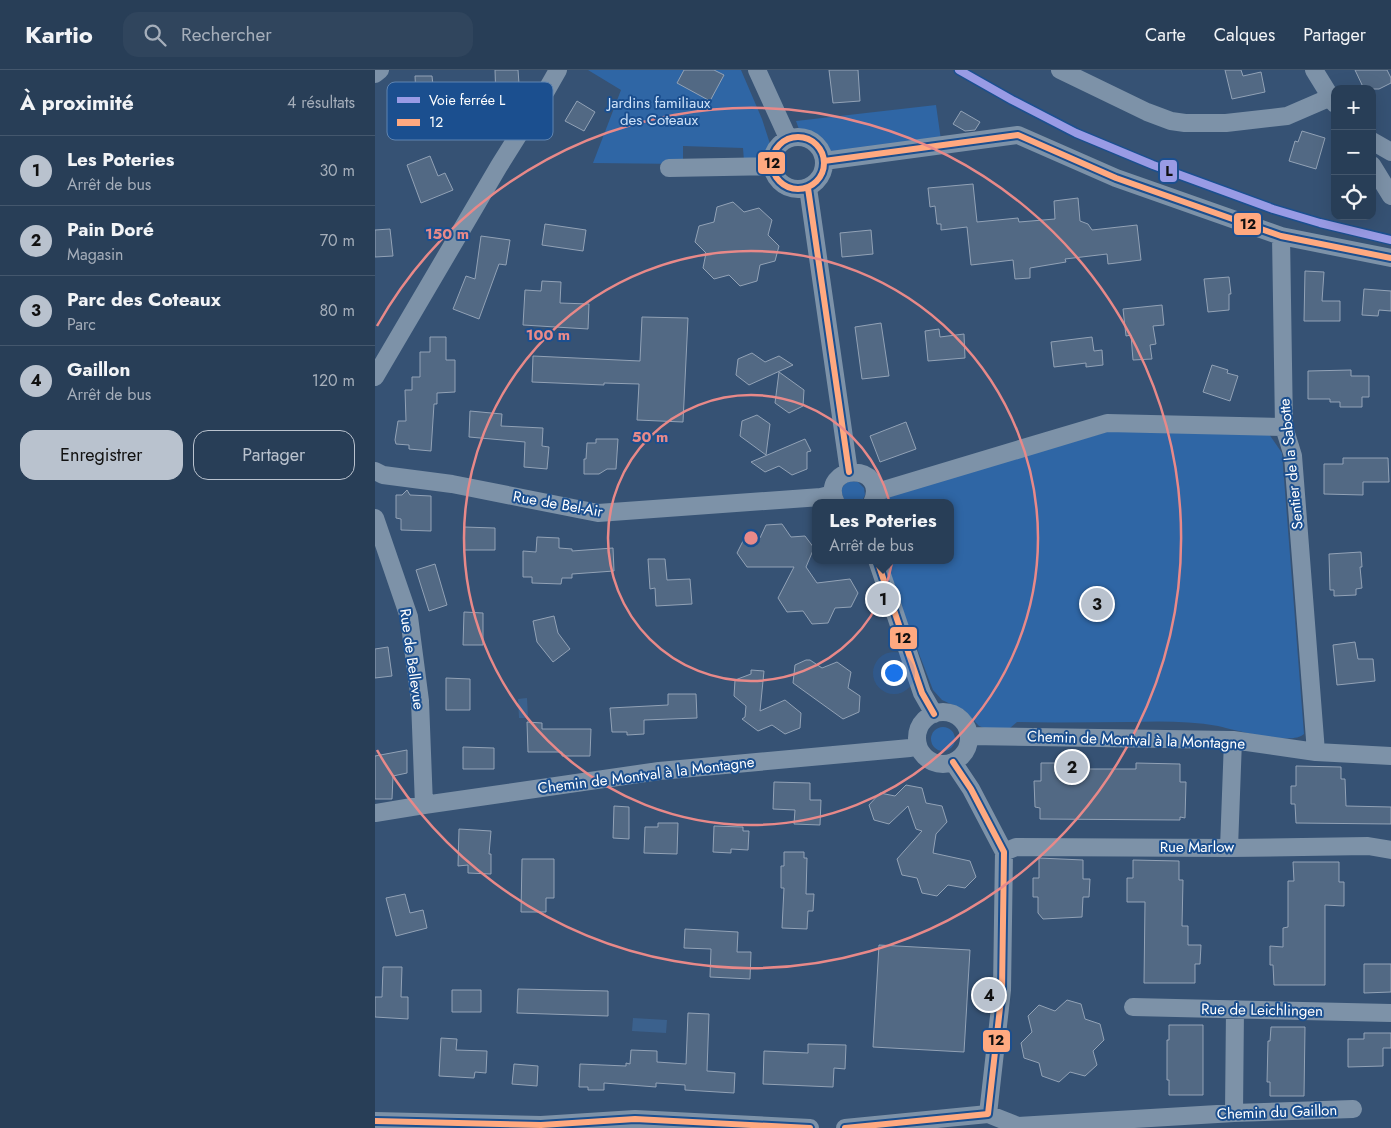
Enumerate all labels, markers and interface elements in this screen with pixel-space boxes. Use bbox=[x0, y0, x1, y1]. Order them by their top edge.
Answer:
search box bbox=[123, 12, 473, 57]
text: Kartio bbox=[25, 17, 93, 52]
icon: search bbox=[141, 21, 169, 49]
text: Rechercher bbox=[181, 21, 272, 48]
text: Carte bbox=[1145, 22, 1186, 48]
text: Calques bbox=[1214, 22, 1275, 48]
text: Partager bbox=[1303, 22, 1366, 48]
legend bbox=[387, 82, 553, 140]
map controls bbox=[1331, 85, 1376, 220]
button: + bbox=[1331, 85, 1376, 130]
text: À proximité bbox=[20, 88, 134, 118]
text: Voie ferrée L bbox=[429, 90, 506, 110]
text: 4 résultats bbox=[287, 91, 355, 114]
park label: Jardins familiaux des Coteaux bbox=[606, 92, 711, 131]
text: 12 bbox=[429, 112, 443, 132]
button: − bbox=[1331, 130, 1376, 175]
text: Les Poteries bbox=[67, 146, 174, 173]
line badge: 12 bbox=[757, 151, 786, 175]
text: 12 bbox=[764, 153, 780, 173]
text: 1 bbox=[32, 159, 40, 182]
text: 30 m bbox=[319, 159, 355, 182]
line badge: L bbox=[1159, 159, 1178, 183]
text: L bbox=[1165, 161, 1173, 181]
text: Arrêt de bus bbox=[67, 173, 151, 196]
button: locate bbox=[1331, 175, 1376, 220]
line badge: 12 bbox=[1233, 212, 1262, 236]
text: 12 bbox=[1240, 214, 1256, 234]
text: Pain Doré bbox=[67, 216, 154, 243]
text: 150 m bbox=[425, 223, 469, 245]
text: 2 bbox=[31, 229, 41, 252]
text: 70 m bbox=[320, 229, 355, 252]
text: Magasin bbox=[67, 243, 123, 266]
text: Parc des Coteaux bbox=[67, 286, 221, 313]
text: 3 bbox=[31, 299, 41, 322]
text: 80 m bbox=[319, 299, 355, 322]
text: Parc bbox=[67, 313, 96, 336]
text: 100 m bbox=[526, 324, 570, 346]
text: Gaillon bbox=[67, 356, 130, 383]
text: 4 bbox=[30, 369, 42, 392]
text: 120 m bbox=[312, 369, 355, 392]
text: Arrêt de bus bbox=[67, 383, 151, 406]
street label: Sentier de la Sabotte bbox=[1273, 397, 1309, 531]
text: 50 m bbox=[632, 426, 668, 448]
button: Enregistrer bbox=[20, 430, 183, 480]
button: Partager bbox=[193, 430, 355, 480]
street label: Rue de Bel-Air bbox=[511, 485, 606, 523]
popup bbox=[812, 499, 954, 564]
text: Les Poteries bbox=[829, 507, 937, 534]
centre of rings bbox=[742, 529, 760, 547]
text: Arrêt de bus bbox=[829, 534, 914, 557]
pin: 1 bbox=[867, 580, 899, 618]
pin: 3 bbox=[1081, 585, 1113, 623]
street label: Rue de Bellevue bbox=[394, 607, 430, 711]
line badge: 12 bbox=[889, 626, 918, 650]
text: 12 bbox=[895, 628, 911, 648]
your location bbox=[881, 660, 907, 686]
street label: Chemin de Montval à la Montagne bbox=[1027, 725, 1246, 755]
pin: 2 bbox=[1056, 748, 1088, 786]
street label: Chemin de Montval à la Montagne bbox=[536, 751, 756, 799]
street label: Rue Marlow bbox=[1160, 836, 1235, 858]
pin: 4 bbox=[973, 976, 1005, 1014]
street label: Rue de Leichlingen bbox=[1201, 998, 1323, 1022]
line badge: 12 bbox=[982, 1029, 1011, 1053]
text: 12 bbox=[988, 1030, 1004, 1050]
street label: Chemin du Gaillon bbox=[1216, 1099, 1338, 1125]

